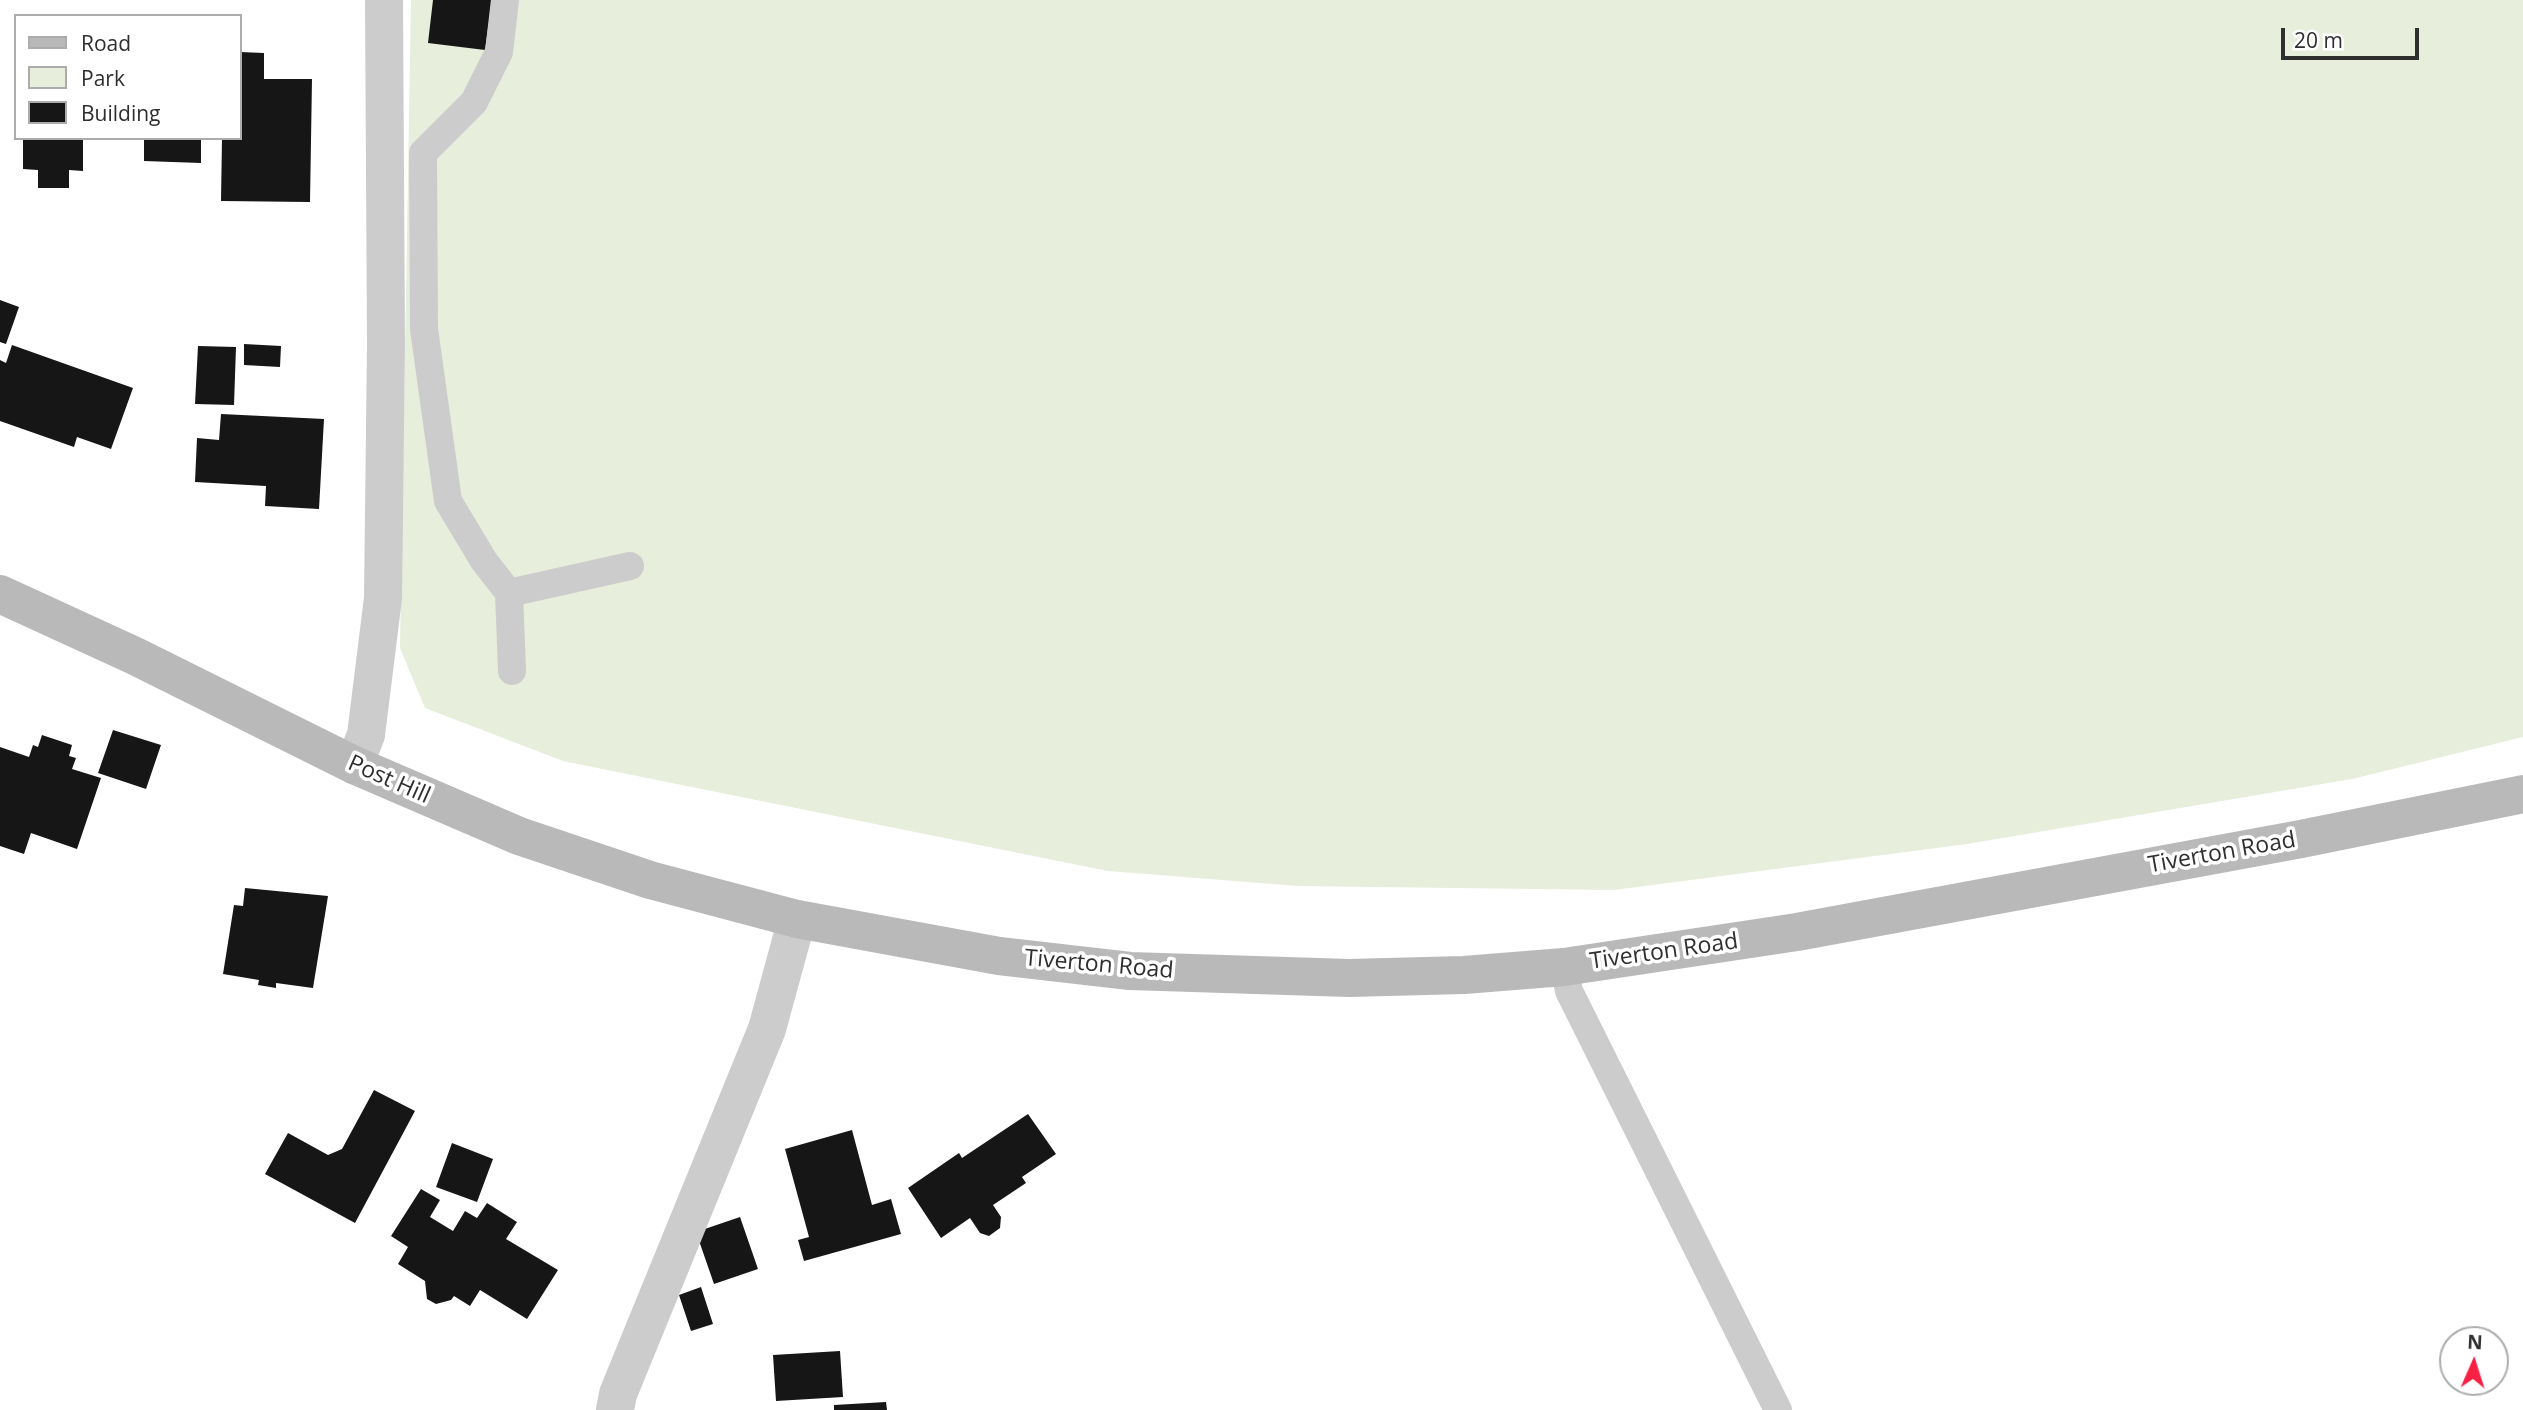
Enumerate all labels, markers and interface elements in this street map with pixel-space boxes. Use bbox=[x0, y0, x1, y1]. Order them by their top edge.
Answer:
legend bbox=[14, 14, 242, 140]
scale bar bbox=[2285, 14, 2423, 58]
text: 20 m bbox=[2294, 26, 2343, 54]
text: Road bbox=[81, 29, 131, 57]
text: Park bbox=[81, 64, 125, 92]
text: Building bbox=[81, 99, 160, 127]
street label: Post Hill bbox=[344, 750, 434, 810]
street label: Tiverton Road bbox=[2146, 826, 2298, 880]
street label: Tiverton Road bbox=[1588, 928, 1740, 976]
street label: Tiverton Road bbox=[1023, 945, 1175, 985]
north arrow bbox=[2439, 1326, 2509, 1396]
text: N bbox=[2467, 1329, 2483, 1355]

